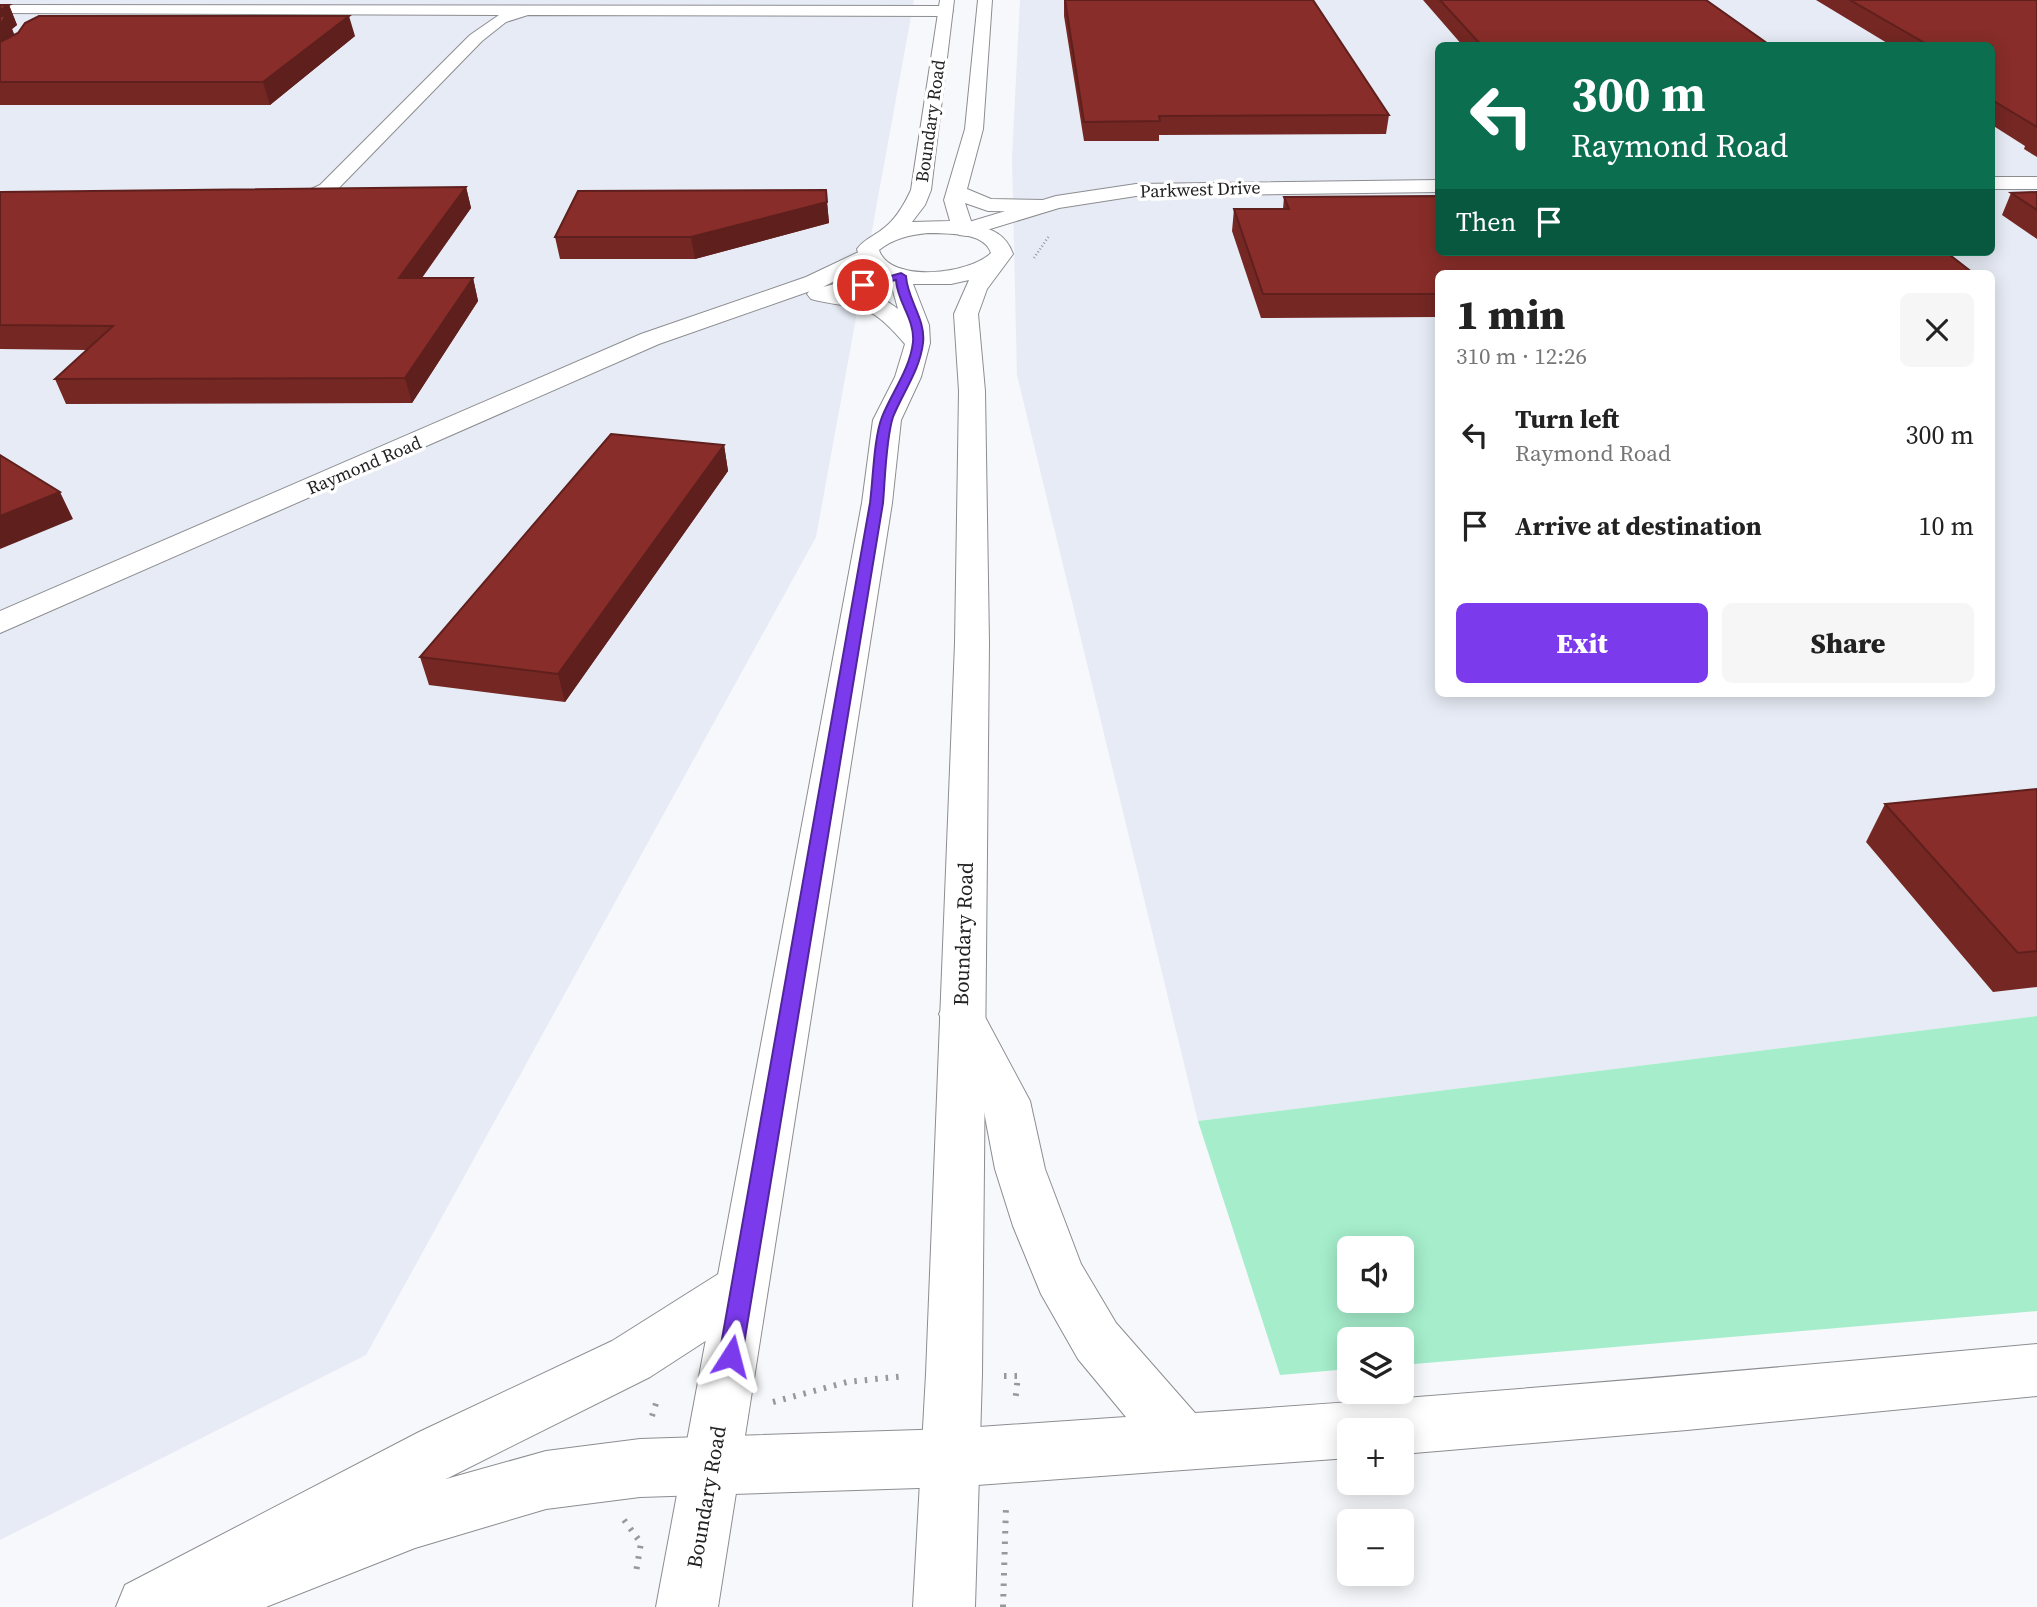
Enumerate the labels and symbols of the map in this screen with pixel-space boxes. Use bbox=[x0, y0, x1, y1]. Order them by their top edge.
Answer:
street label: Boundary Road bbox=[909, 58, 951, 184]
street label: Parkwest Drive bbox=[1139, 174, 1261, 204]
pin bbox=[833, 255, 893, 315]
street label: Raymond Road bbox=[303, 430, 425, 500]
street label: Boundary Road bbox=[946, 861, 980, 1007]
position arrow bbox=[694, 1319, 768, 1393]
street label: Boundary Road bbox=[679, 1423, 733, 1570]

